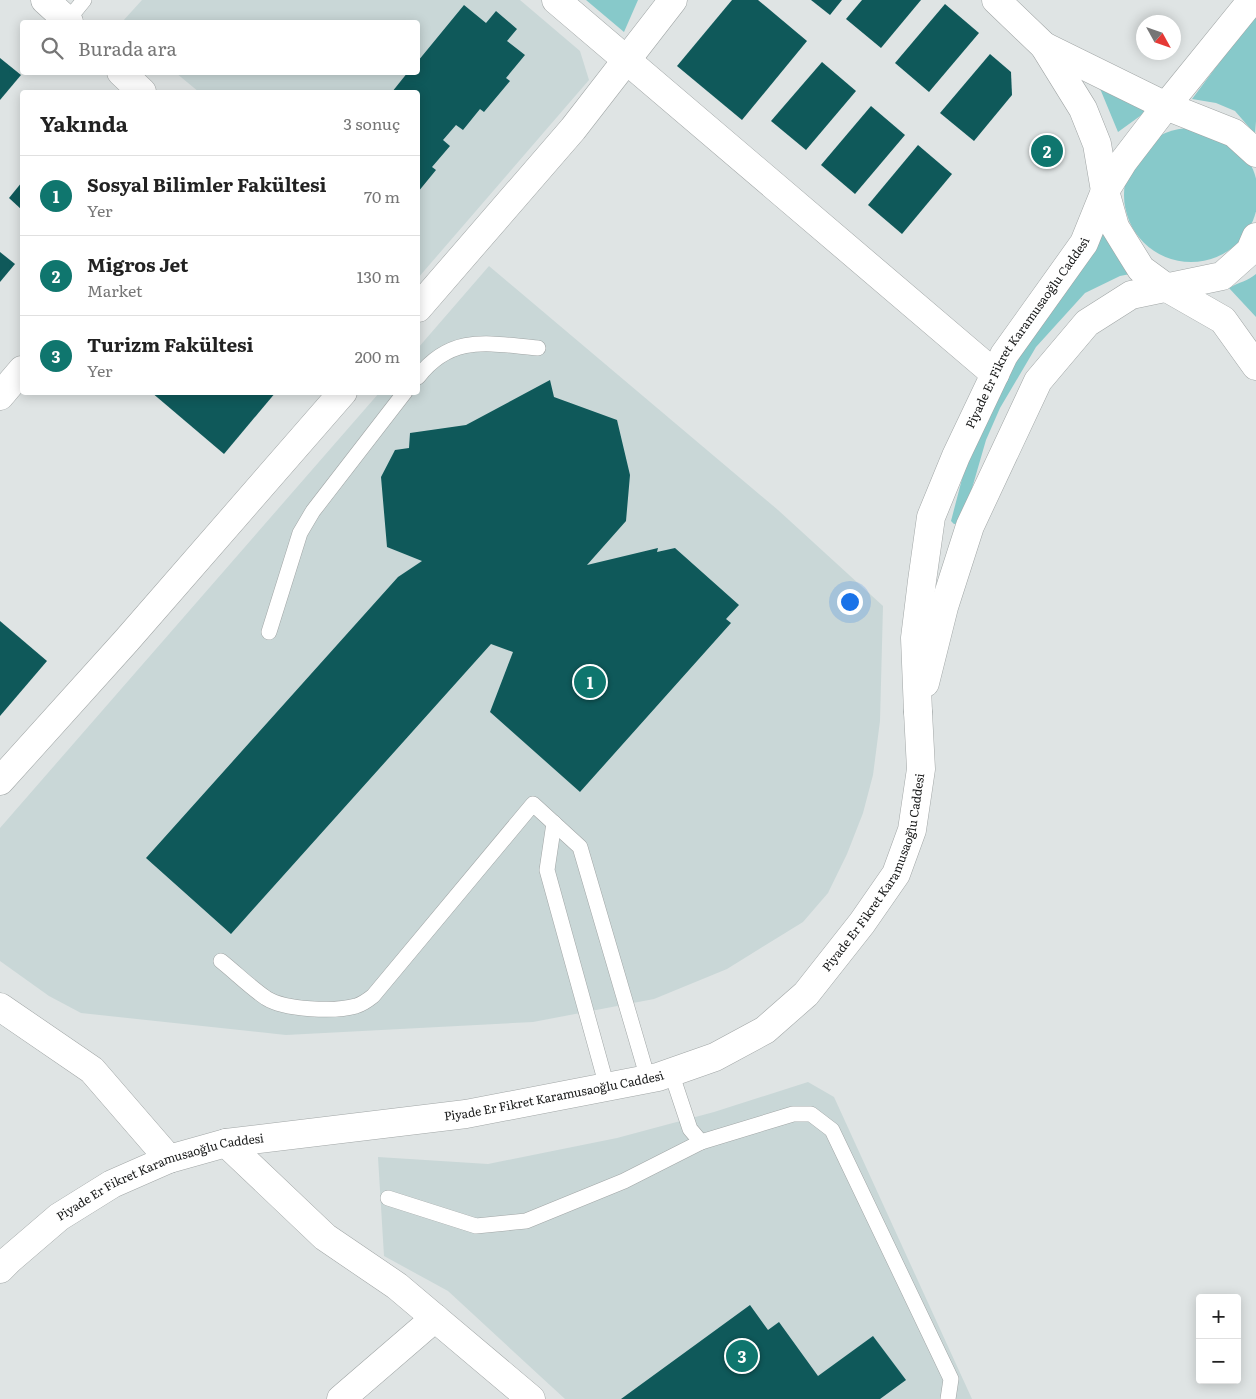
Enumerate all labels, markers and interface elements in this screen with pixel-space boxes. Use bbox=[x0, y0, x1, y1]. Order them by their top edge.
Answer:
north arrow bbox=[1136, 15, 1181, 60]
search box bbox=[20, 20, 420, 75]
icon: search bbox=[38, 34, 66, 62]
text: Burada ara bbox=[78, 34, 177, 62]
text: Yakında bbox=[40, 107, 128, 138]
text: 3 sonuç bbox=[343, 111, 400, 135]
pin: 2 bbox=[1031, 132, 1063, 170]
text: Sosyal Bilimler Fakültesi bbox=[87, 170, 327, 198]
text: 1 bbox=[53, 184, 59, 208]
text: 70 m bbox=[364, 184, 400, 208]
text: Yer bbox=[87, 198, 113, 222]
street label: Piyade Er Fikret Karamusaoğlu Caddesi bbox=[960, 234, 1093, 431]
text: Migros Jet bbox=[87, 250, 188, 278]
text: 2 bbox=[52, 264, 60, 288]
text: 130 m bbox=[357, 264, 400, 288]
text: Market bbox=[87, 278, 143, 302]
text: Turizm Fakültesi bbox=[87, 330, 254, 358]
text: 3 bbox=[52, 344, 60, 368]
text: 200 m bbox=[355, 344, 400, 368]
text: Yer bbox=[87, 358, 113, 382]
your location bbox=[837, 589, 863, 615]
pin: 1 bbox=[574, 663, 606, 701]
street label: Piyade Er Fikret Karamusaoğlu Caddesi bbox=[817, 772, 928, 975]
street label: Piyade Er Fikret Karamusaoğlu Caddesi bbox=[443, 1066, 666, 1125]
street label: Piyade Er Fikret Karamusaoğlu Caddesi bbox=[53, 1128, 265, 1225]
map controls bbox=[1196, 1294, 1241, 1384]
button: + bbox=[1196, 1294, 1241, 1339]
pin: 3 bbox=[726, 1337, 758, 1375]
button: − bbox=[1196, 1339, 1241, 1384]

